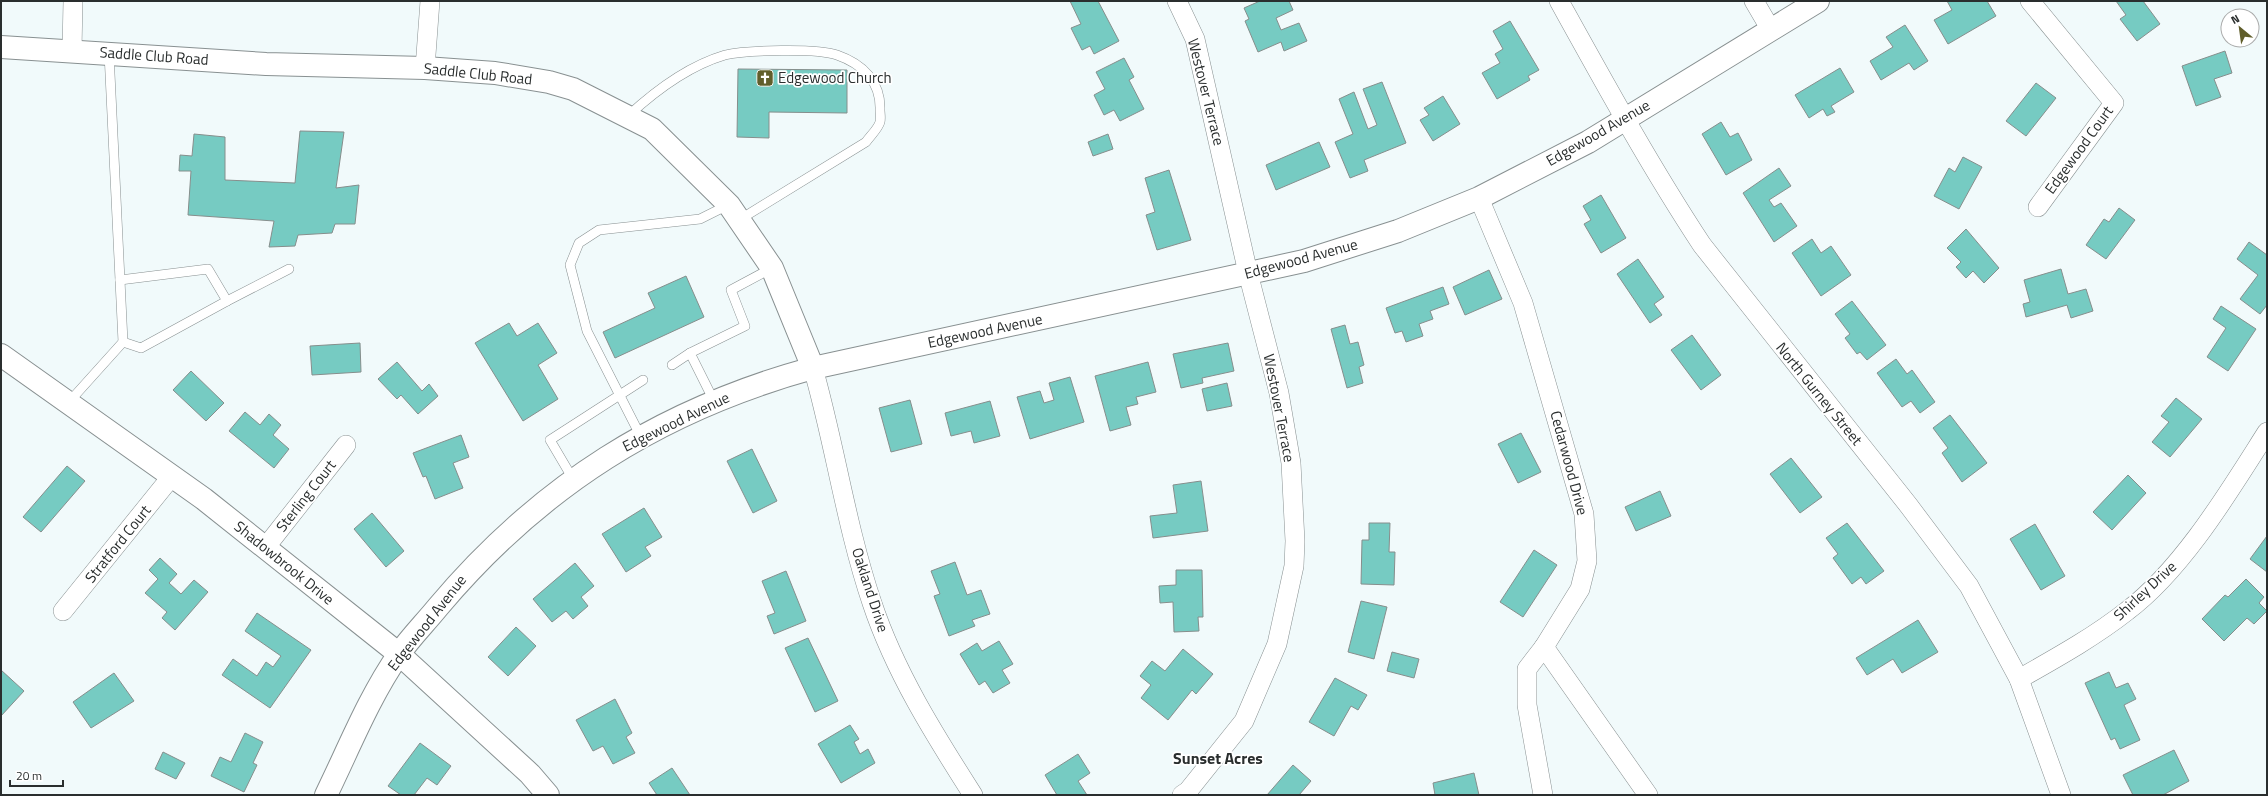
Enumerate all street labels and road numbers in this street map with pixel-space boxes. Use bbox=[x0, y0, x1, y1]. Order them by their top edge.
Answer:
street label: Westover Terrace bbox=[1182, 36, 1231, 148]
street label: Saddle Club Road bbox=[99, 40, 209, 71]
street label: Saddle Club Road bbox=[423, 56, 534, 91]
street label: Edgewood Avenue bbox=[1541, 93, 1654, 172]
street label: Edgewood Court bbox=[2039, 100, 2119, 199]
street label: Edgewood Avenue bbox=[1242, 232, 1360, 285]
street label: Edgewood Avenue bbox=[925, 307, 1044, 354]
street label: North Gurney Street bbox=[1771, 337, 1869, 451]
street label: Westover Terrace bbox=[1258, 352, 1301, 464]
street label: Edgewood Avenue bbox=[618, 386, 733, 457]
street label: Cedarwood Drive bbox=[1544, 408, 1594, 518]
street label: Sterling Court bbox=[270, 454, 342, 537]
street label: Stratford Court bbox=[79, 499, 157, 588]
street label: Shadowbrook Drive bbox=[229, 515, 339, 610]
street label: Oakland Drive bbox=[846, 545, 895, 635]
street label: Shirley Drive bbox=[2108, 555, 2181, 626]
street label: Edgewood Avenue bbox=[382, 570, 472, 676]

